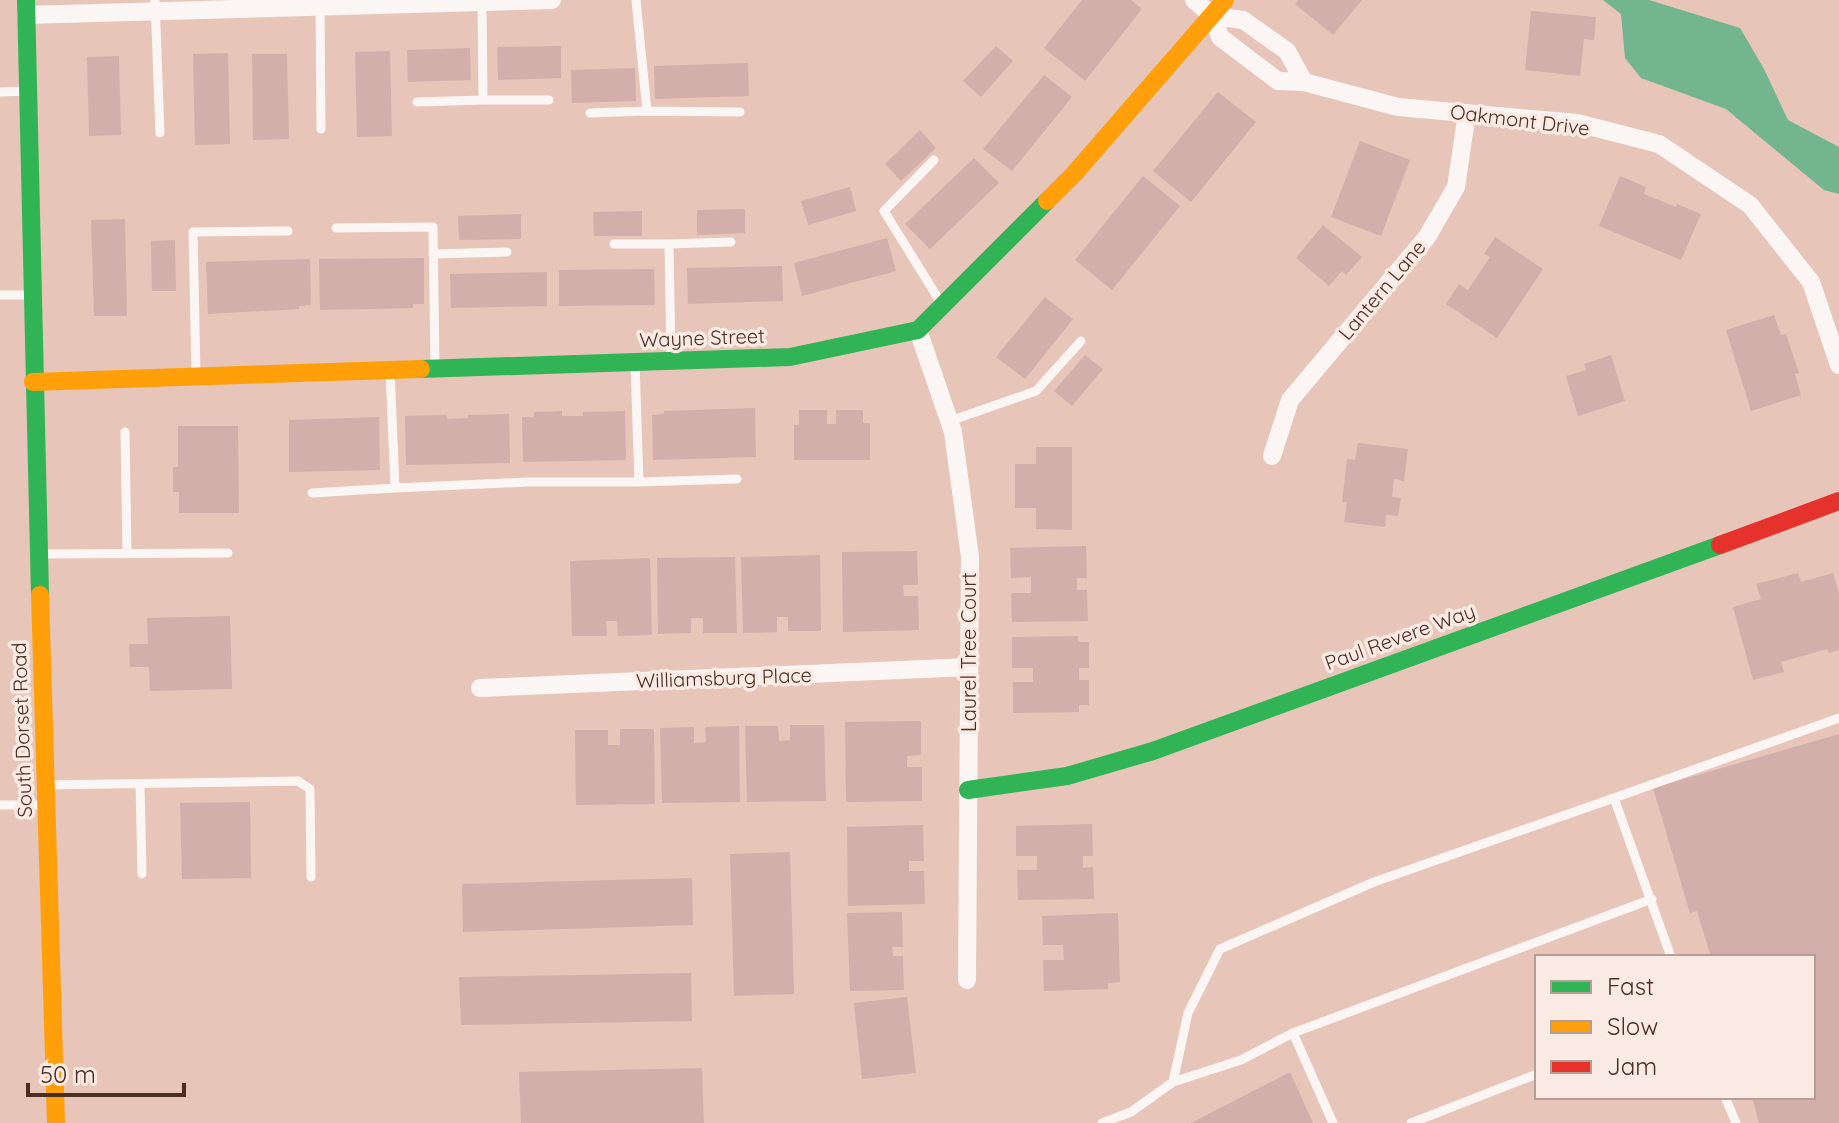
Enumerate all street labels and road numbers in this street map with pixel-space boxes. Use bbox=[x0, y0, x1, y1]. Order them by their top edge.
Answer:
street label: Oakmont Drive bbox=[1449, 99, 1591, 140]
street label: Lantern Lane bbox=[1333, 235, 1431, 345]
street label: Wayne Street bbox=[639, 323, 765, 352]
street label: Laurel Tree Court bbox=[956, 572, 981, 732]
street label: Paul Revere Way bbox=[1321, 598, 1478, 675]
street label: South Dorset Road bbox=[6, 642, 37, 818]
street label: Williamsburg Place bbox=[636, 662, 812, 693]

